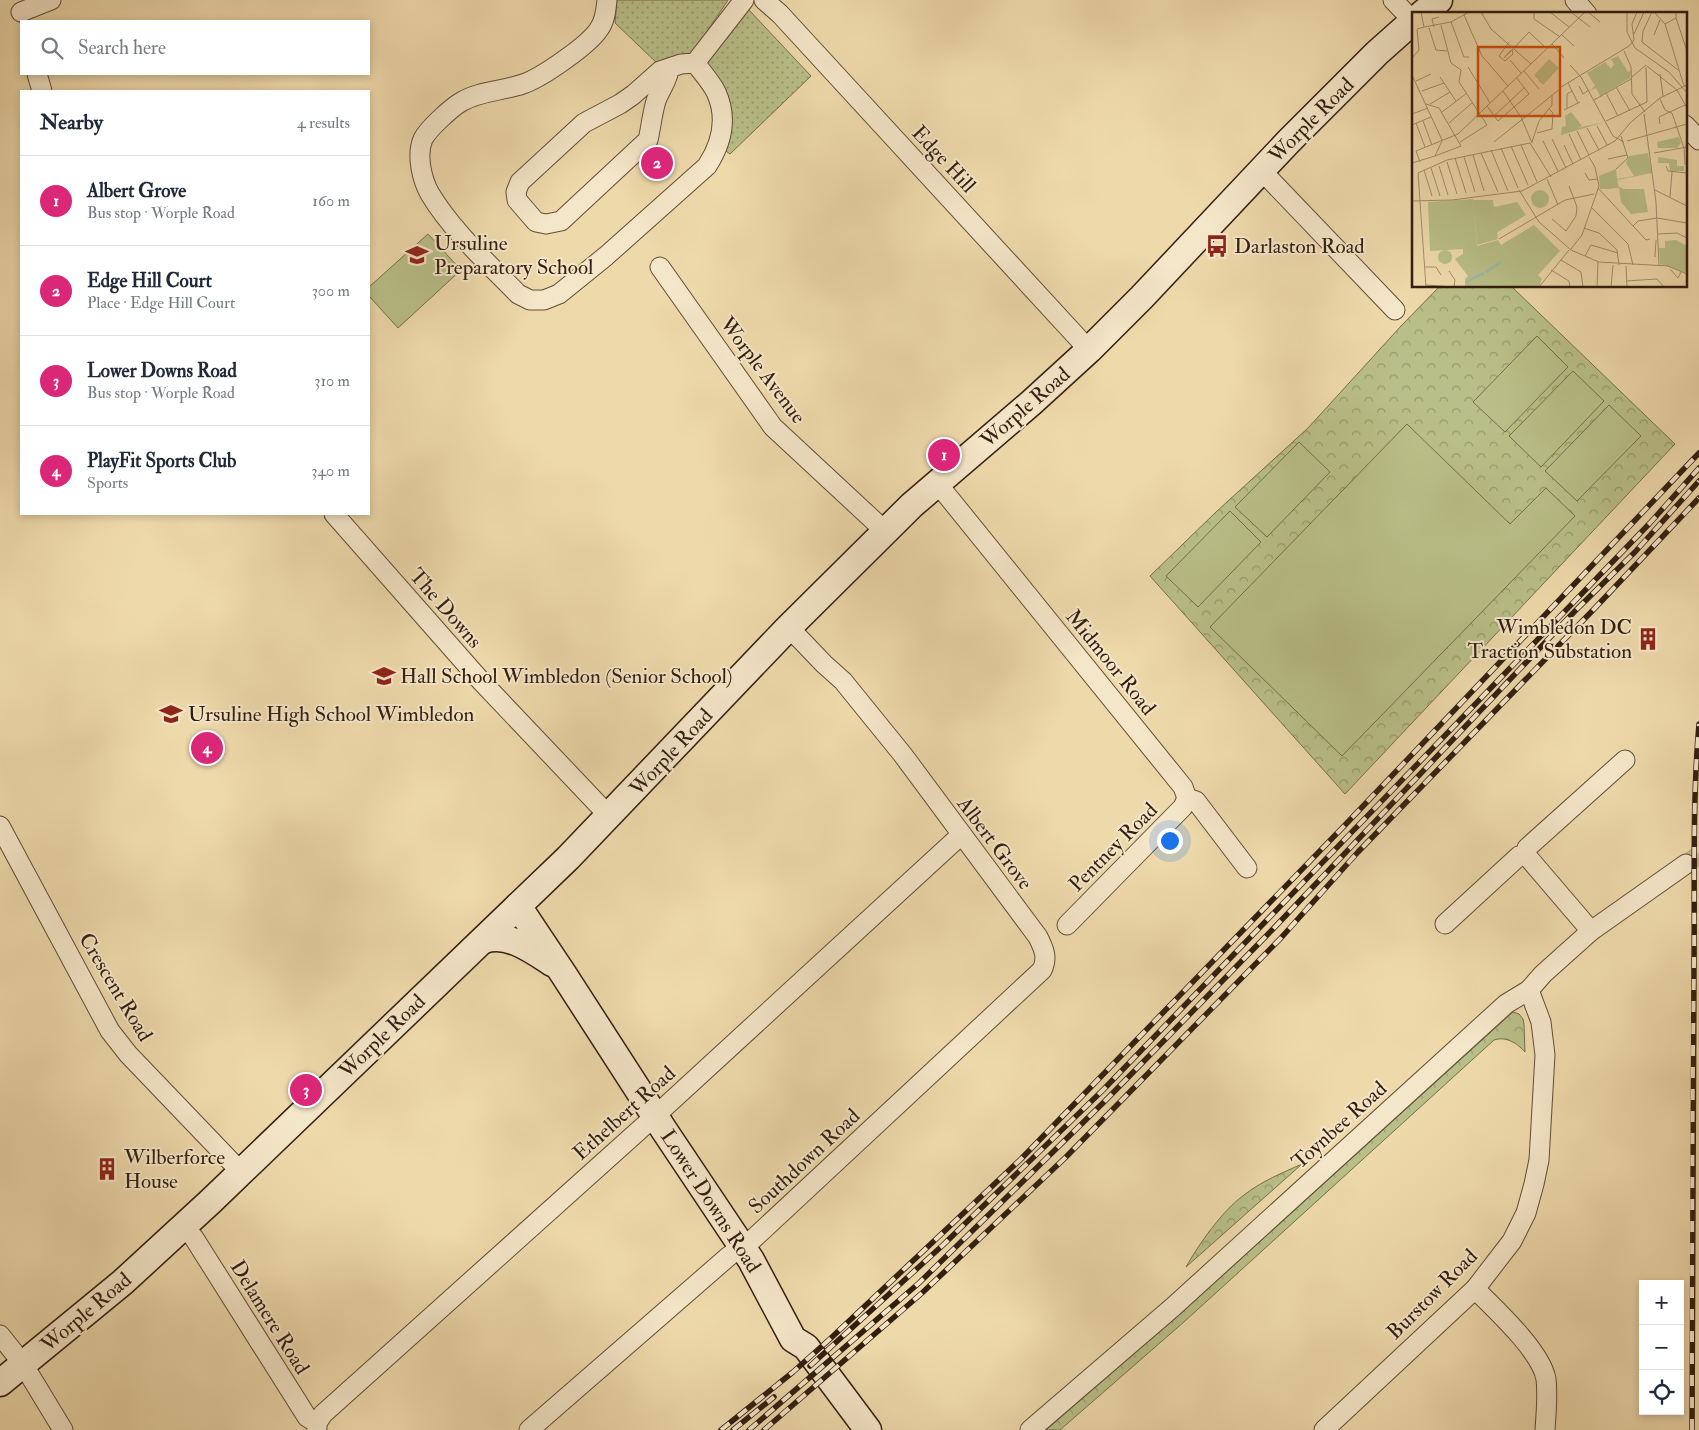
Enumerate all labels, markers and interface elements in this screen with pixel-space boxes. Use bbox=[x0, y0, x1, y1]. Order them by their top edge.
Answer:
inset map bbox=[1412, 12, 1686, 288]
search box bbox=[20, 20, 370, 75]
icon: search bbox=[38, 34, 66, 62]
text: Search here bbox=[78, 36, 166, 60]
street label: Worple Road bbox=[1262, 71, 1360, 170]
text: Nearby bbox=[40, 109, 103, 136]
text: 4 results bbox=[297, 113, 350, 133]
street label: Edge Hill bbox=[906, 120, 982, 199]
pin: 2 bbox=[641, 144, 673, 182]
text: Albert Grove bbox=[87, 179, 186, 203]
text: 1 bbox=[53, 191, 59, 211]
text: 160 m bbox=[312, 191, 350, 211]
text: Bus stop · Worple Road bbox=[87, 203, 235, 223]
place label: Ursuline Preparatory School bbox=[434, 230, 594, 281]
bus stop icon: Darlaston Road bbox=[1204, 233, 1230, 259]
place label: Darlaston Road bbox=[1234, 233, 1365, 260]
school or university icon: Ursuline Preparatory School bbox=[404, 242, 430, 268]
text: Edge Hill Court bbox=[87, 269, 212, 293]
text: 2 bbox=[52, 281, 60, 301]
text: 300 m bbox=[312, 281, 350, 301]
text: Place · Edge Hill Court bbox=[87, 293, 235, 313]
street label: Worple Avenue bbox=[713, 311, 812, 429]
text: Lower Downs Road bbox=[87, 359, 237, 383]
street label: Worple Road bbox=[974, 361, 1076, 454]
text: 3 bbox=[53, 371, 59, 391]
text: 310 m bbox=[314, 371, 350, 391]
text: Bus stop · Worple Road bbox=[87, 383, 235, 403]
pin: 1 bbox=[928, 436, 960, 474]
text: PlayFit Sports Club bbox=[87, 449, 236, 473]
text: 4 bbox=[52, 461, 60, 481]
text: 340 m bbox=[311, 461, 350, 481]
text: Sports bbox=[87, 473, 128, 493]
street label: The Downs bbox=[403, 563, 488, 654]
street label: Midmoor Road bbox=[1060, 604, 1162, 721]
place label: Wimbledon DC Traction Substation bbox=[1468, 614, 1632, 665]
building icon: Wimbledon DC Traction Substation bbox=[1635, 626, 1661, 652]
school or university icon: Hall School Wimbledon (Senior School) bbox=[371, 663, 397, 689]
place label: Hall School Wimbledon (Senior School) bbox=[400, 663, 732, 690]
school or university icon: Ursuline High School Wimbledon bbox=[158, 701, 184, 727]
place label: Ursuline High School Wimbledon bbox=[188, 701, 474, 728]
street label: Worple Road bbox=[623, 702, 719, 803]
pin: 4 bbox=[191, 729, 223, 767]
street label: Albert Grove bbox=[950, 791, 1039, 895]
street label: Pentney Road bbox=[1063, 797, 1164, 898]
your location bbox=[1157, 828, 1183, 854]
street label: Crescent Road bbox=[73, 928, 159, 1047]
street label: Worple Road bbox=[333, 988, 432, 1085]
street label: Ethelbert Road bbox=[567, 1060, 682, 1167]
pin: 3 bbox=[290, 1071, 322, 1109]
street label: Toynbee Road bbox=[1286, 1075, 1393, 1175]
street label: Southdown Road bbox=[743, 1102, 866, 1220]
street label: Lower Downs Road bbox=[654, 1125, 767, 1279]
place label: Wilberforce House bbox=[123, 1144, 225, 1195]
building icon: Wilberforce House bbox=[94, 1156, 120, 1182]
street label: Burstow Road bbox=[1381, 1243, 1484, 1345]
street label: Delamere Road bbox=[224, 1255, 316, 1380]
street label: Worple Road bbox=[35, 1266, 138, 1359]
map controls bbox=[1639, 1280, 1684, 1415]
button: + bbox=[1639, 1280, 1684, 1325]
button: − bbox=[1639, 1325, 1684, 1370]
button: locate bbox=[1639, 1370, 1684, 1415]

